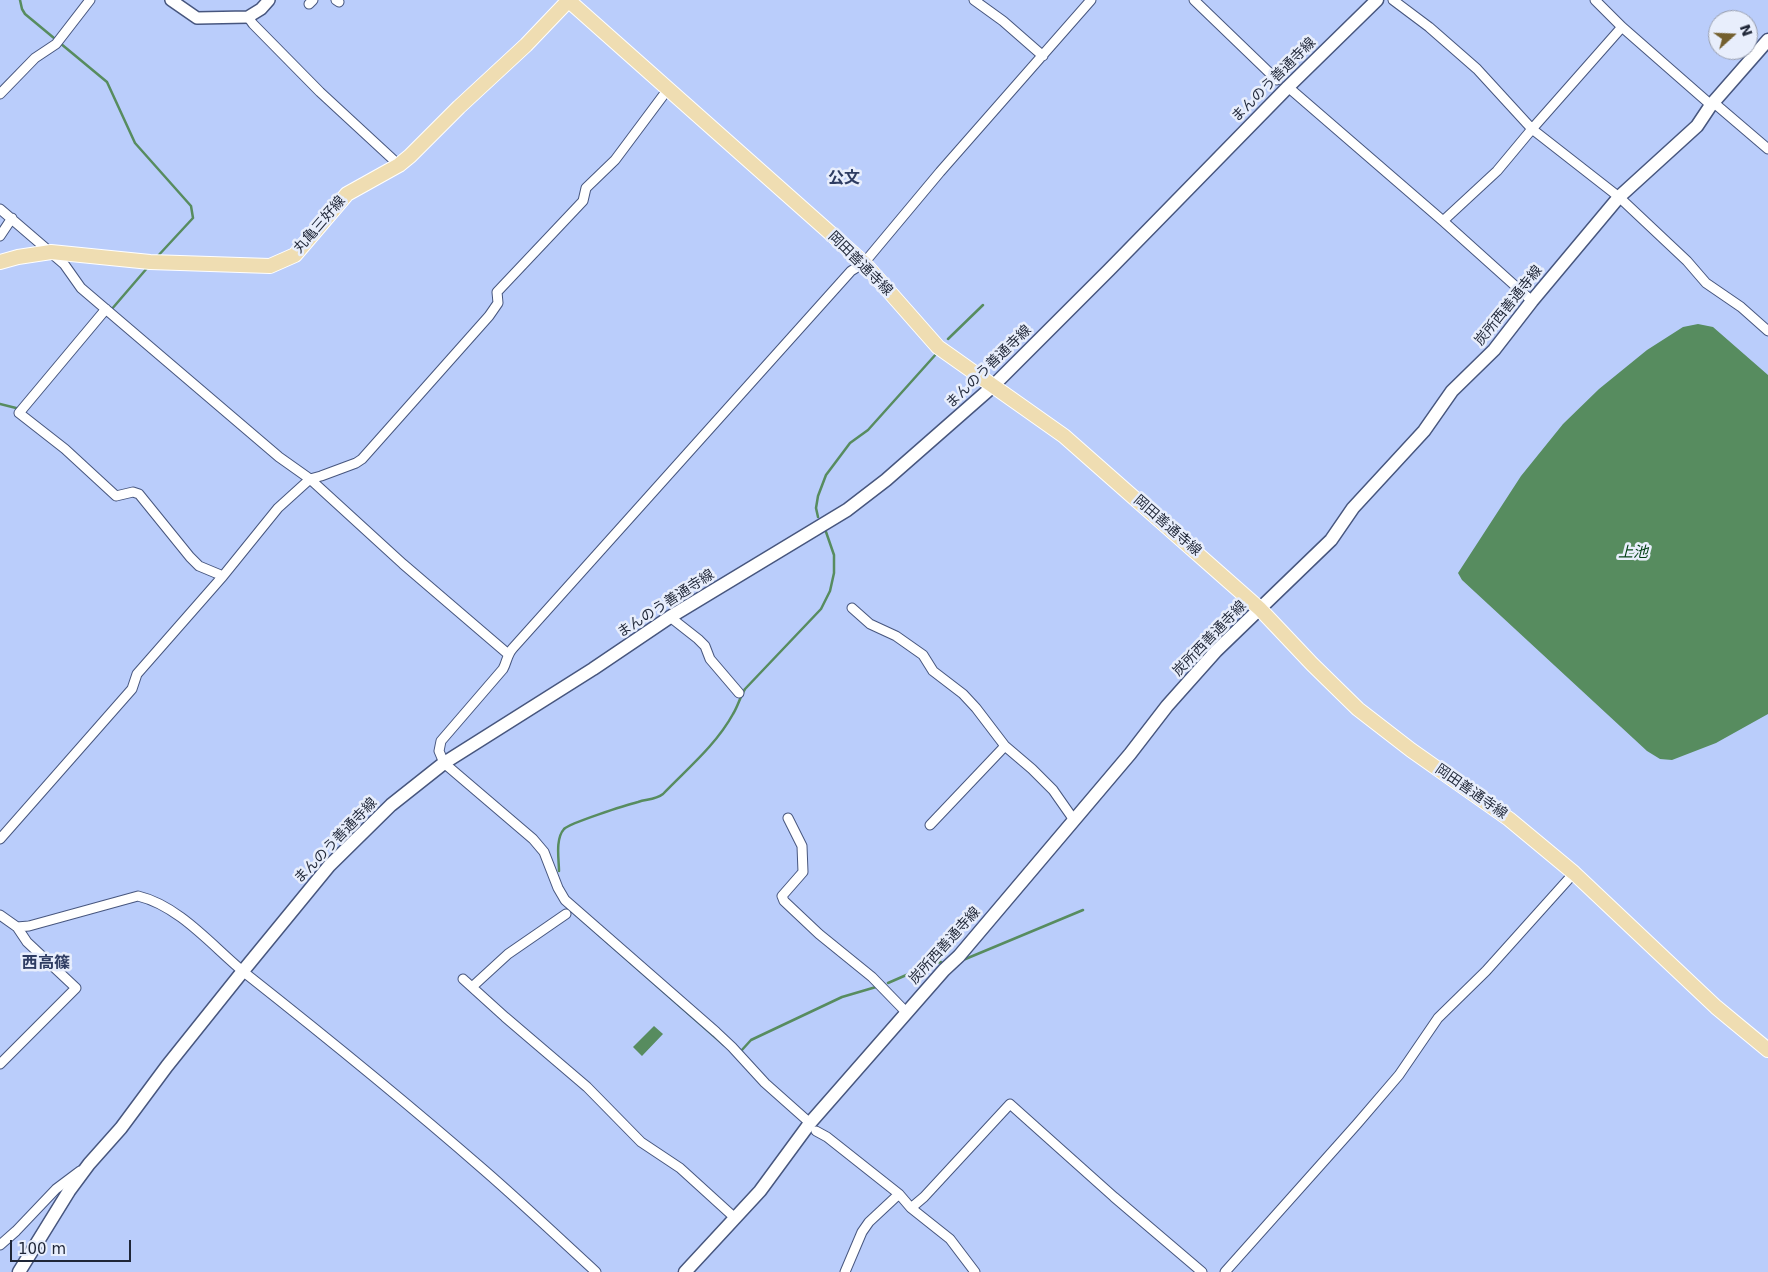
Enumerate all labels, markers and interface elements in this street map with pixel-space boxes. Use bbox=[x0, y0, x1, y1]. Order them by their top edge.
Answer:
north arrow bbox=[1708, 10, 1758, 60]
text: N bbox=[1737, 22, 1756, 38]
street label: まんのう善通寺線 bbox=[1228, 34, 1320, 126]
district label: 公文 bbox=[828, 169, 860, 189]
street label: 丸亀三好線 bbox=[291, 193, 349, 257]
street label: 岡田善通寺線 bbox=[824, 228, 896, 300]
street label: 炭所西善通寺線 bbox=[1472, 263, 1546, 349]
street label: まんのう善通寺線 bbox=[943, 322, 1035, 412]
street label: 岡田善通寺線 bbox=[1130, 492, 1204, 560]
water label: 上池 bbox=[1618, 544, 1648, 562]
street label: まんのう善通寺線 bbox=[614, 566, 718, 642]
street label: 炭所西善通寺線 bbox=[1170, 598, 1250, 680]
street label: 岡田善通寺線 bbox=[1432, 761, 1510, 823]
street label: まんのう善通寺線 bbox=[291, 795, 381, 887]
street label: 炭所西善通寺線 bbox=[906, 904, 984, 988]
district label: 西高篠 bbox=[22, 954, 70, 974]
scale bar bbox=[12, 1230, 134, 1262]
text: 100 m bbox=[18, 1240, 66, 1258]

